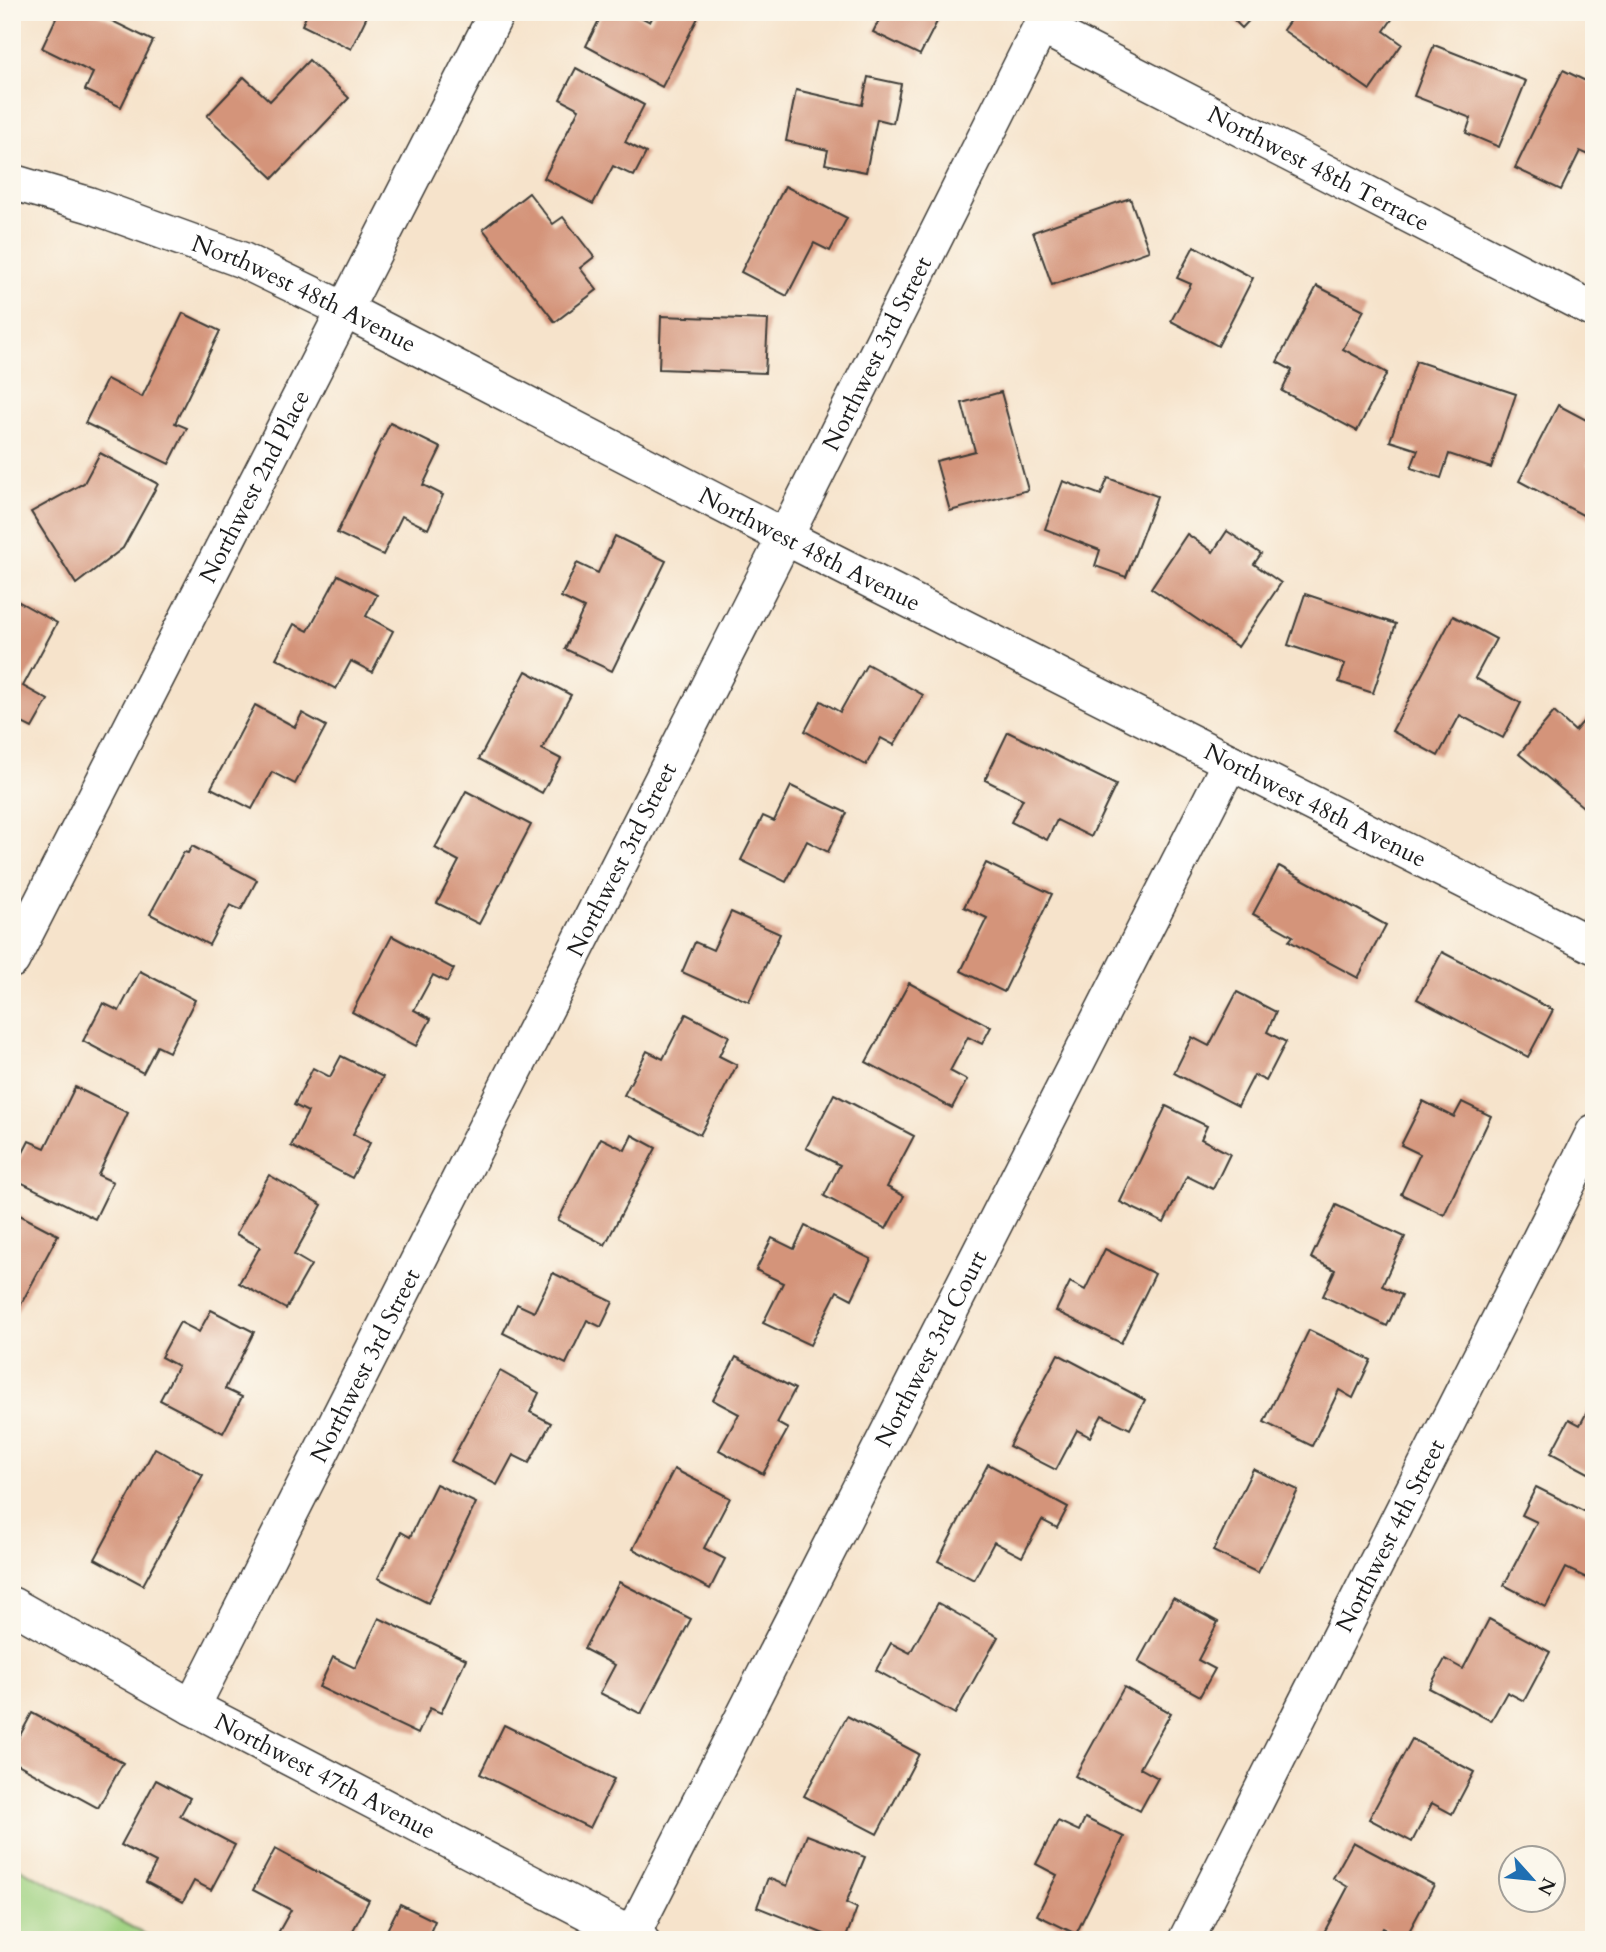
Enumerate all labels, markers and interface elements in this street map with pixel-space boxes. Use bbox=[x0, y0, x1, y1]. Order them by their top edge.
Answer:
street label: Northwest 48th Terrace bbox=[1202, 98, 1435, 240]
street label: Northwest 48th Avenue bbox=[187, 227, 422, 361]
street label: Northwest 3rd Street bbox=[815, 251, 940, 456]
street label: Northwest 2nd Place bbox=[192, 384, 318, 589]
street label: Northwest 48th Avenue bbox=[693, 479, 926, 620]
street label: Northwest 48th Avenue bbox=[1199, 736, 1432, 876]
street label: Northwest 3rd Street bbox=[559, 757, 685, 962]
street label: Northwest 3rd Court bbox=[867, 1245, 995, 1453]
street label: Northwest 3rd Street bbox=[303, 1263, 429, 1468]
street label: Northwest 4th Street bbox=[1328, 1433, 1453, 1638]
street label: Northwest 47th Avenue bbox=[209, 1706, 441, 1848]
north arrow bbox=[1498, 1843, 1568, 1913]
text: N bbox=[1531, 1873, 1562, 1900]

